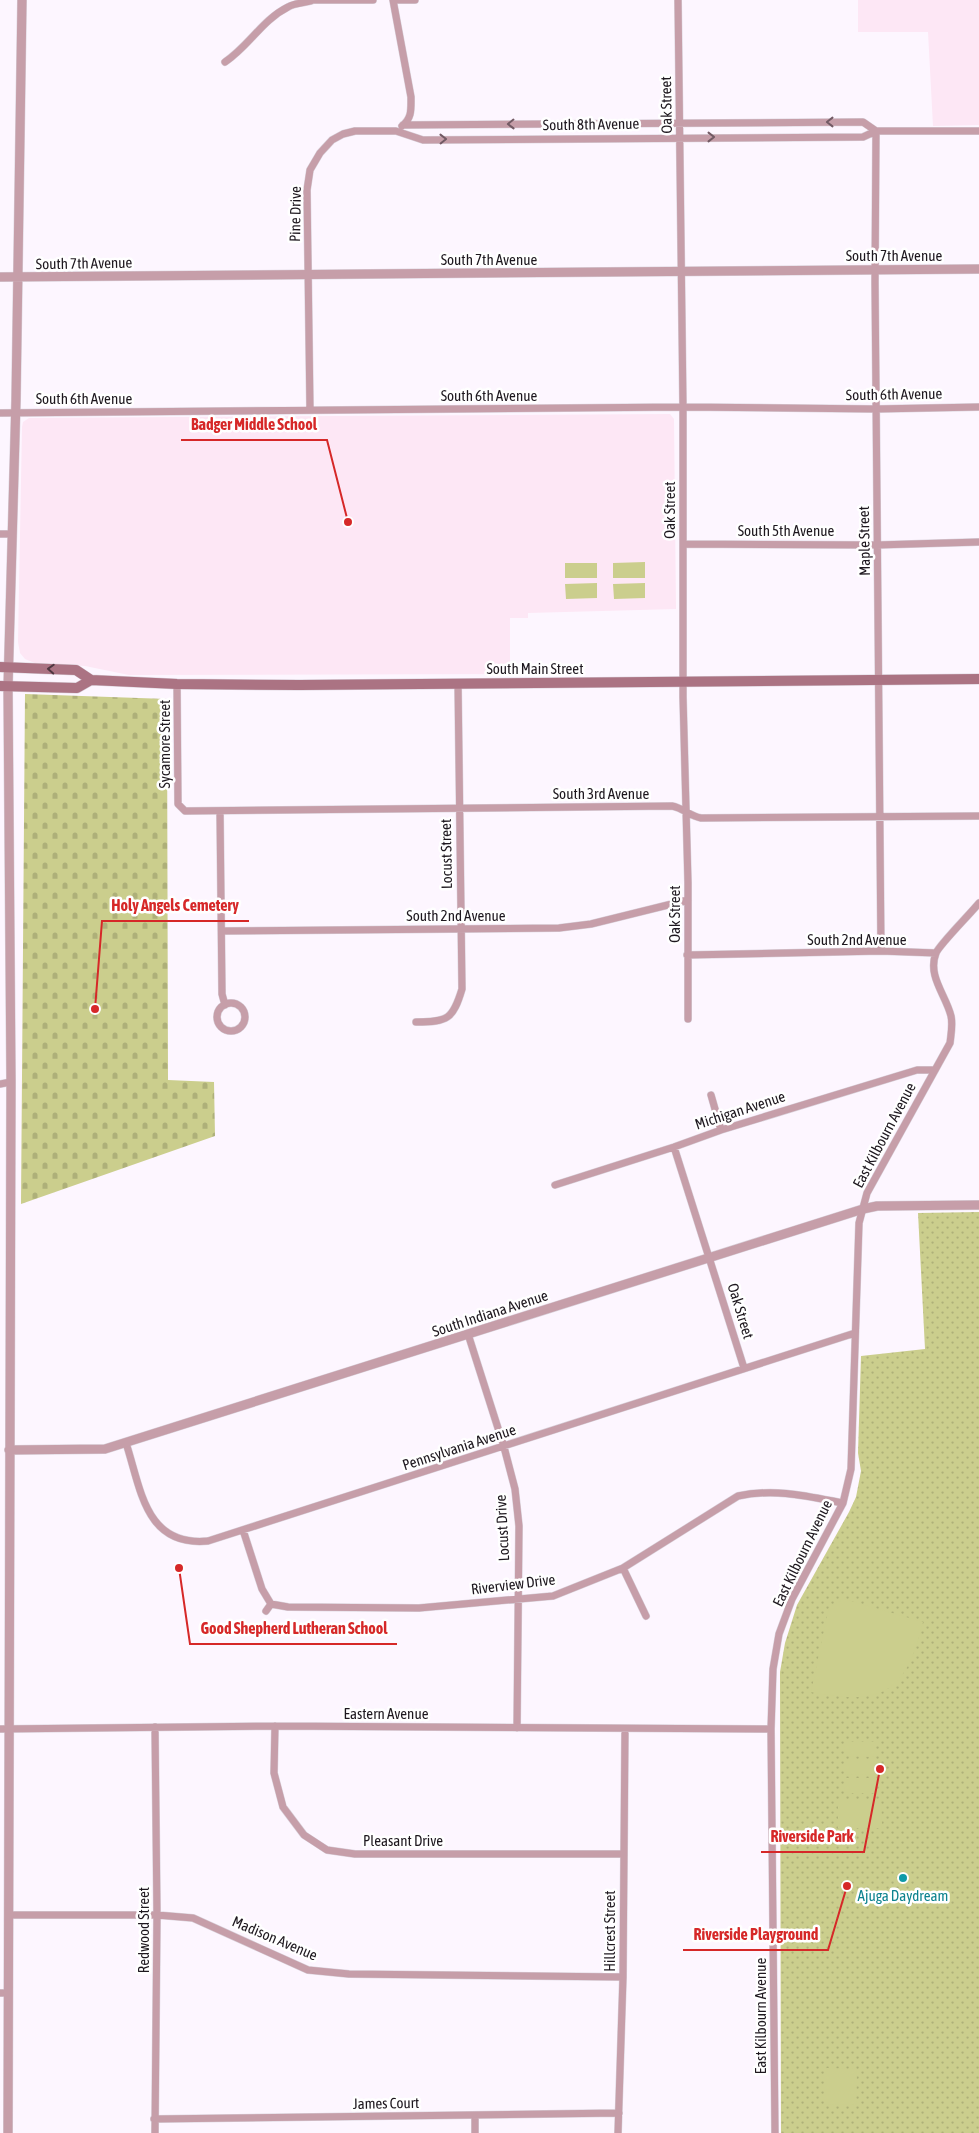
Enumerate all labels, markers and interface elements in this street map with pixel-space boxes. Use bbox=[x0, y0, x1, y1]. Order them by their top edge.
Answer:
street label: Oak Street bbox=[657, 76, 675, 134]
street label: South 8th Avenue bbox=[543, 115, 640, 133]
one-way arrow bbox=[826, 117, 834, 127]
one-way arrow bbox=[506, 119, 514, 129]
one-way arrow bbox=[707, 132, 715, 142]
one-way arrow bbox=[439, 134, 447, 145]
street label: Pine Drive bbox=[286, 186, 304, 242]
street label: South 7th Avenue bbox=[846, 247, 942, 264]
street label: South 7th Avenue bbox=[441, 251, 537, 268]
street label: South 7th Avenue bbox=[36, 254, 133, 272]
street label: South 6th Avenue bbox=[846, 385, 943, 403]
street label: South 6th Avenue bbox=[441, 387, 537, 404]
street label: South 6th Avenue bbox=[36, 390, 132, 407]
callout: Badger Middle School bbox=[181, 409, 327, 440]
text: Badger Middle School bbox=[191, 415, 318, 433]
street label: Oak Street bbox=[661, 481, 678, 539]
street label: Maple Street bbox=[855, 506, 873, 576]
street label: South 5th Avenue bbox=[738, 522, 834, 539]
street label: South Main Street bbox=[487, 660, 583, 677]
one-way arrow bbox=[47, 663, 55, 674]
street label: Sycamore Street bbox=[156, 700, 173, 788]
street label: South 3rd Avenue bbox=[553, 785, 649, 802]
street label: Locust Street bbox=[437, 819, 455, 889]
street label: Oak Street bbox=[666, 885, 683, 943]
callout: Holy Angels Cemetery bbox=[102, 890, 249, 921]
text: Holy Angels Cemetery bbox=[111, 896, 239, 914]
street label: South 2nd Avenue bbox=[406, 907, 506, 924]
street label: South 2nd Avenue bbox=[807, 931, 907, 948]
street label: East Kilbourn Avenue bbox=[849, 1079, 919, 1190]
street label: Michigan Avenue bbox=[693, 1087, 787, 1133]
street label: Oak Street bbox=[724, 1281, 758, 1341]
street label: South Indiana Avenue bbox=[430, 1286, 550, 1340]
street label: Pennsylvania Avenue bbox=[400, 1421, 518, 1473]
street label: Locust Drive bbox=[492, 1494, 512, 1562]
street label: East Kilbourn Avenue bbox=[769, 1497, 835, 1609]
street label: Riverview Drive bbox=[470, 1570, 556, 1598]
callout: Good Shepherd Lutheran School bbox=[190, 1613, 397, 1644]
text: Good Shepherd Lutheran School bbox=[200, 1619, 388, 1637]
street label: Eastern Avenue bbox=[344, 1705, 429, 1722]
callout: Riverside Park bbox=[761, 1821, 864, 1852]
text: Riverside Park bbox=[770, 1827, 855, 1845]
street label: Pleasant Drive bbox=[363, 1832, 443, 1849]
marker: Ajuga Daydream bbox=[897, 1872, 909, 1884]
street label: Redwood Street bbox=[135, 1887, 152, 1973]
place label: Ajuga Daydream bbox=[858, 1887, 948, 1904]
street label: Hillcrest Street bbox=[601, 1890, 618, 1972]
street label: Madison Avenue bbox=[230, 1912, 320, 1964]
callout: Riverside Playground bbox=[683, 1919, 828, 1950]
text: Riverside Playground bbox=[694, 1925, 819, 1943]
street label: East Kilbourn Avenue bbox=[752, 1958, 769, 2074]
street label: James Court bbox=[353, 2094, 419, 2112]

